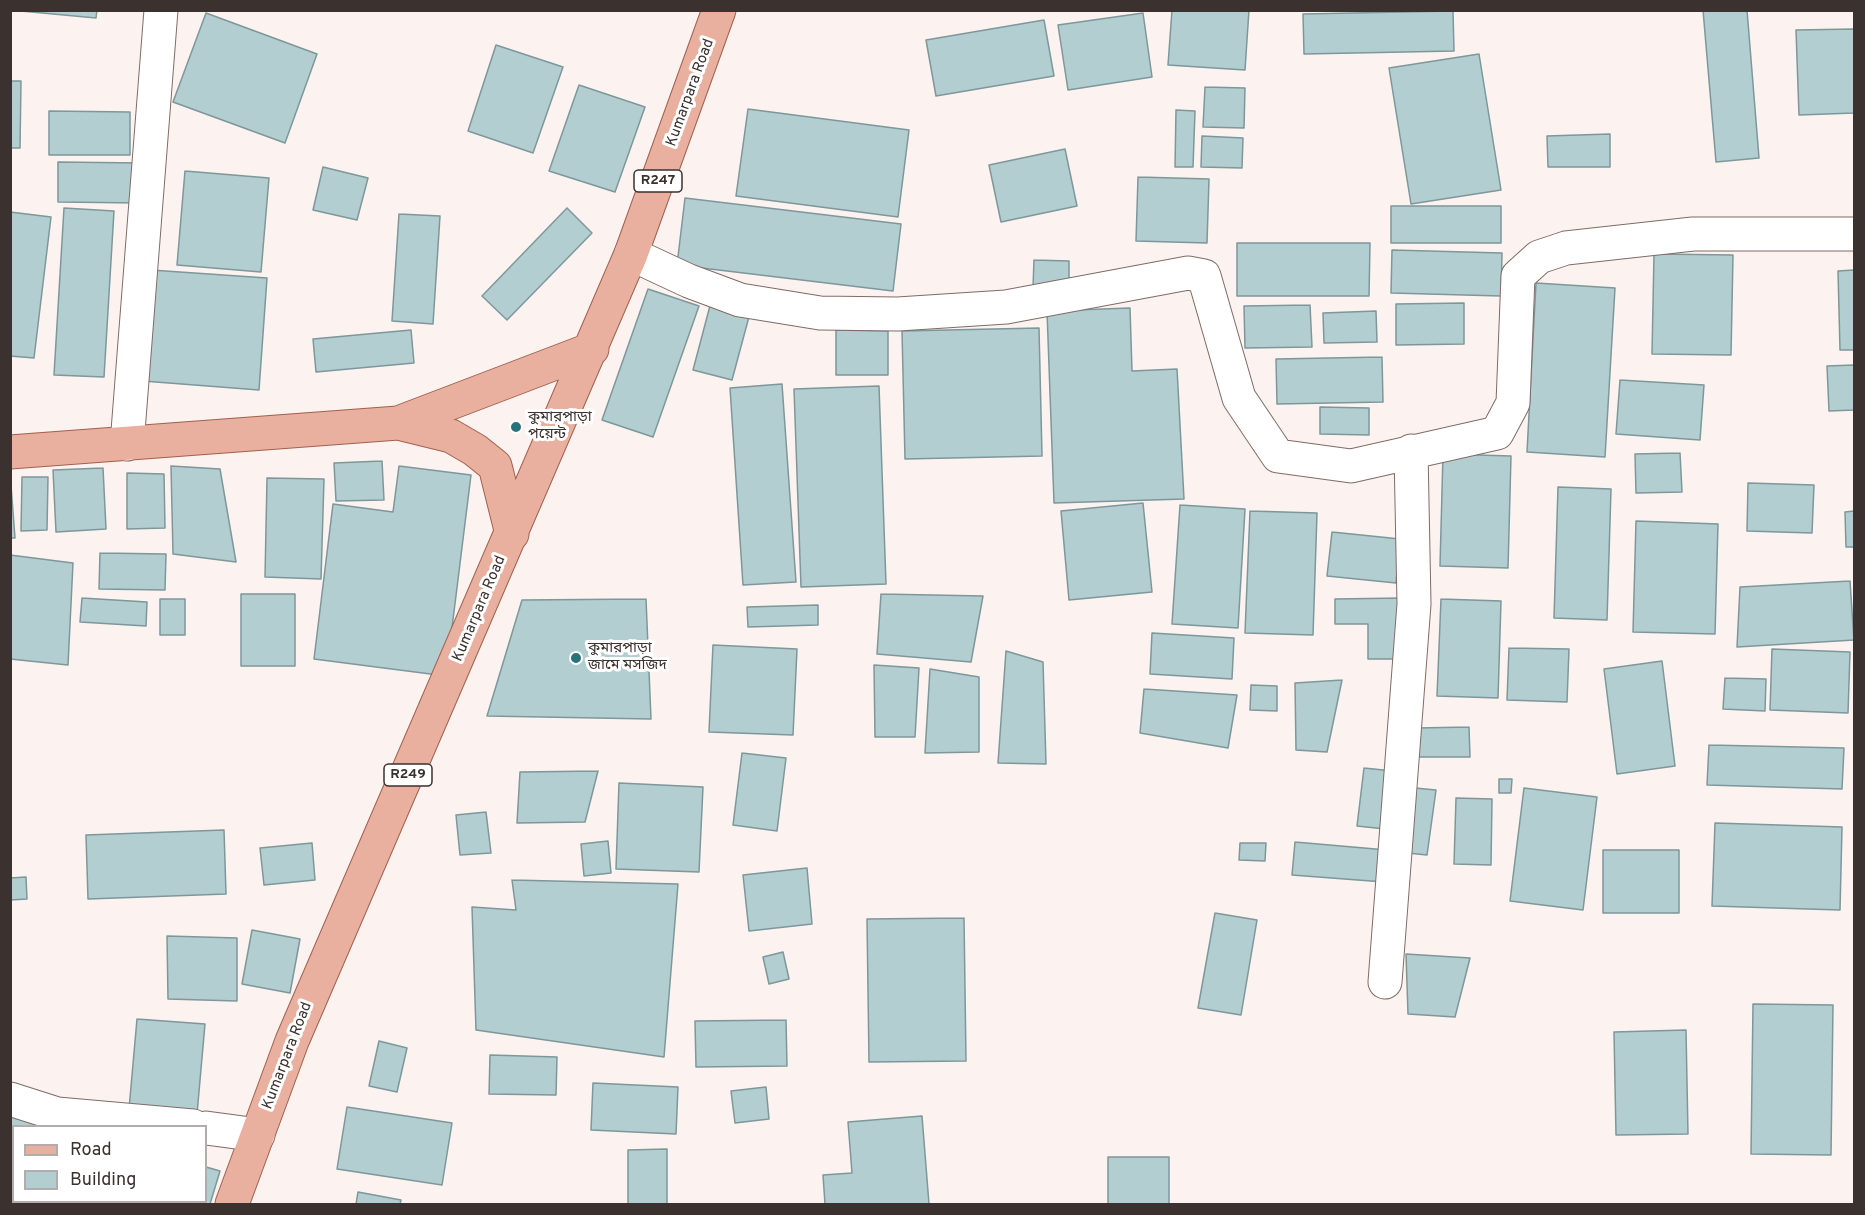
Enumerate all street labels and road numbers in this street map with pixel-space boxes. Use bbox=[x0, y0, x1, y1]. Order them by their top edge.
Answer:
street label: Kumarpara Road bbox=[663, 37, 719, 149]
road number: R247 bbox=[634, 170, 682, 192]
street label: Kumarpara Road bbox=[450, 553, 510, 665]
road number: R249 bbox=[384, 764, 432, 786]
street label: Kumarpara Road bbox=[259, 1000, 317, 1112]

